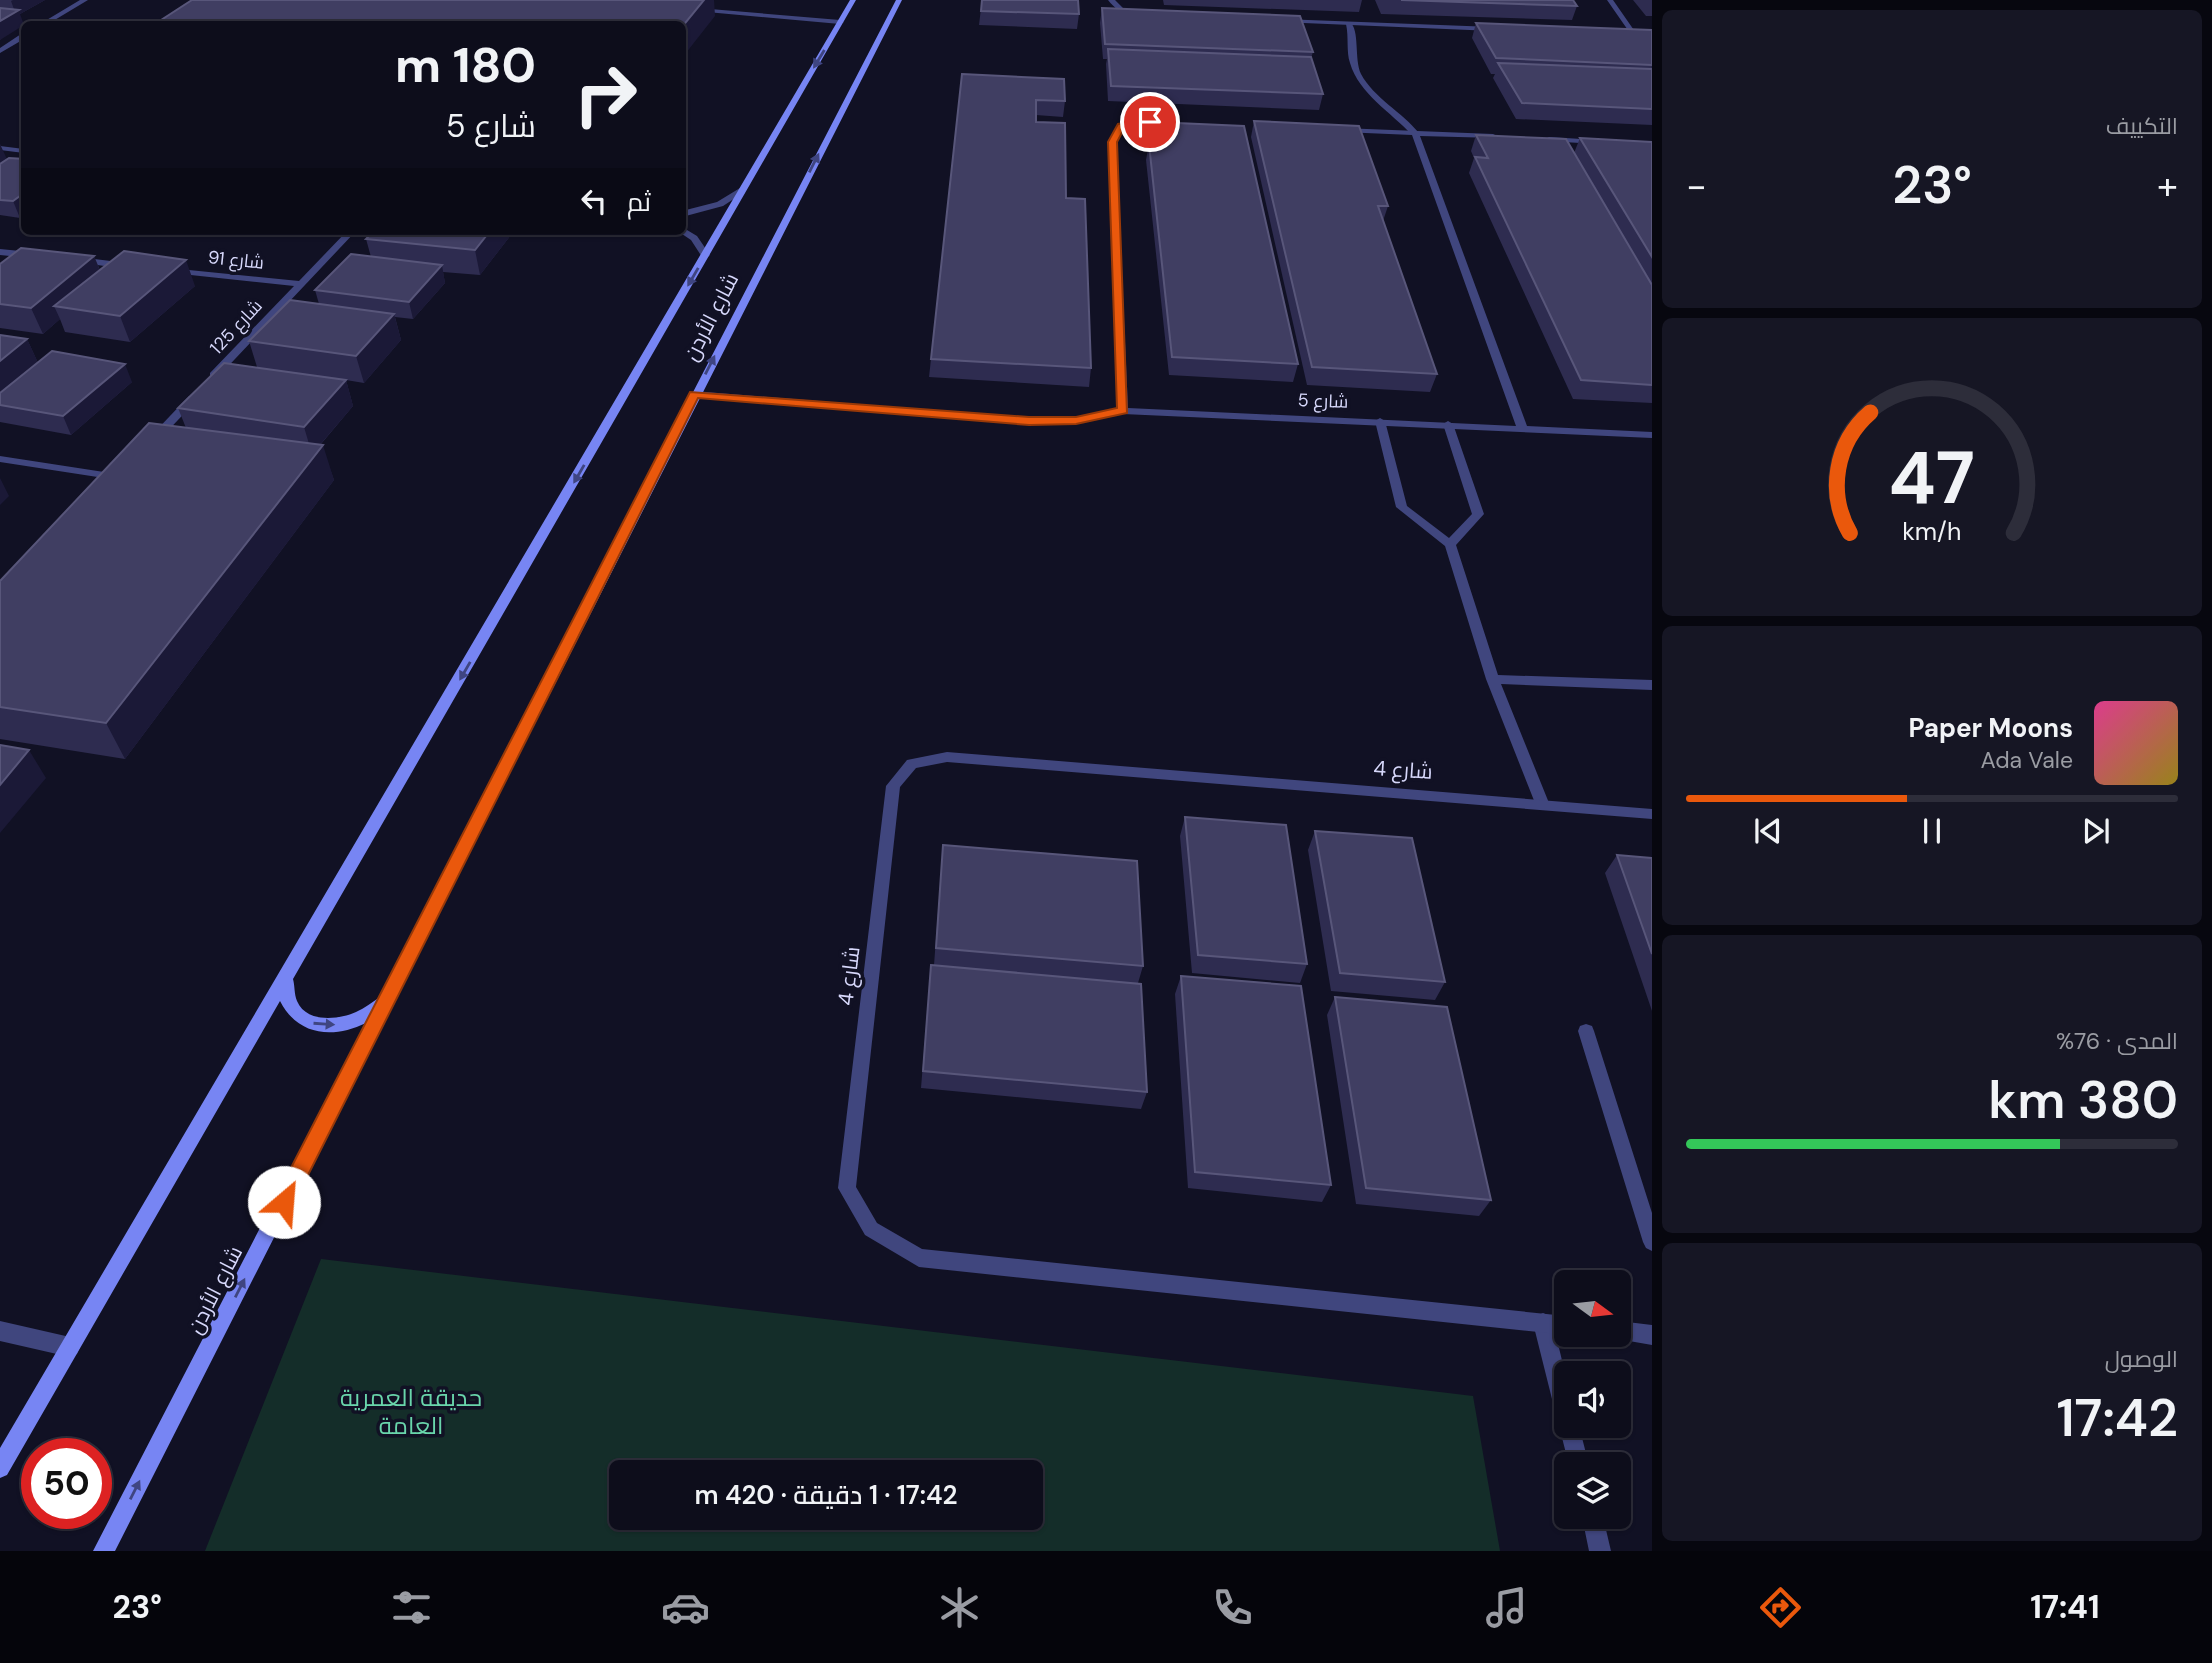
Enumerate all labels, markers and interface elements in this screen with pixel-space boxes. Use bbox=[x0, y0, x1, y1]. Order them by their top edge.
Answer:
text: 180 m bbox=[395, 33, 536, 97]
icon: right bbox=[560, 49, 651, 140]
one-way arrow bbox=[812, 49, 825, 68]
pin bbox=[1120, 92, 1180, 152]
icon: arrive bbox=[1131, 103, 1169, 141]
text: شارع 5 bbox=[446, 105, 536, 147]
text: التكييف bbox=[2106, 111, 2178, 141]
text: 23° bbox=[1892, 151, 1972, 219]
one-way arrow bbox=[809, 153, 820, 173]
text: − bbox=[1686, 161, 1707, 211]
text: + bbox=[2157, 161, 2178, 211]
icon: left bbox=[575, 182, 613, 220]
text: ثم bbox=[627, 185, 651, 219]
street label: شارع 91 bbox=[207, 245, 265, 275]
one-way arrow bbox=[687, 267, 699, 287]
street label: شارع الأردن bbox=[677, 268, 745, 366]
street label: شارع 125 bbox=[205, 294, 267, 360]
one-way arrow bbox=[704, 355, 715, 375]
street label: شارع 5 bbox=[1297, 388, 1349, 414]
text: 47 bbox=[1889, 432, 1975, 527]
one-way arrow bbox=[573, 464, 585, 484]
text: km/h bbox=[1902, 515, 1962, 548]
one-way arrow bbox=[458, 661, 471, 680]
text: Paper Moons bbox=[1909, 711, 2073, 745]
text: Ada Vale bbox=[1980, 745, 2073, 775]
street label: شارع 4 bbox=[1373, 754, 1433, 786]
icon: previous bbox=[1749, 812, 1787, 850]
icon: pause bbox=[1913, 812, 1951, 850]
icon: next bbox=[2077, 812, 2115, 850]
street label: شارع 4 bbox=[832, 945, 866, 1007]
one-way arrow bbox=[313, 1018, 335, 1029]
text: المدى · 76% bbox=[2056, 1026, 2178, 1056]
text: 380 km bbox=[1988, 1066, 2178, 1134]
position arrow bbox=[247, 1165, 321, 1239]
street label: شارع الأردن bbox=[181, 1241, 249, 1339]
north arrow bbox=[1554, 1270, 1631, 1348]
map controls bbox=[1554, 1270, 1631, 1529]
one-way arrow bbox=[234, 1278, 245, 1298]
text: الوصول bbox=[2105, 1344, 2178, 1374]
button: sound bbox=[1554, 1361, 1631, 1438]
park label: حديقة العمرية العامة bbox=[340, 1382, 482, 1441]
text: 17:42 bbox=[2056, 1384, 2178, 1452]
speed limit sign: 50 bbox=[21, 1438, 112, 1529]
button: layers bbox=[1554, 1452, 1631, 1529]
text: 17:42 · 1 دقيقة · 420 m bbox=[694, 1478, 958, 1512]
one-way arrow bbox=[130, 1480, 141, 1500]
icon: filters bbox=[387, 1583, 436, 1632]
icon: car bbox=[661, 1583, 710, 1632]
icon: climate bbox=[935, 1583, 984, 1632]
icon: phone bbox=[1208, 1583, 1257, 1632]
icon: music bbox=[1482, 1583, 1531, 1632]
icon: directions bbox=[1756, 1583, 1805, 1632]
text: 23° bbox=[113, 1586, 162, 1628]
text: 17:41 bbox=[2030, 1586, 2100, 1628]

